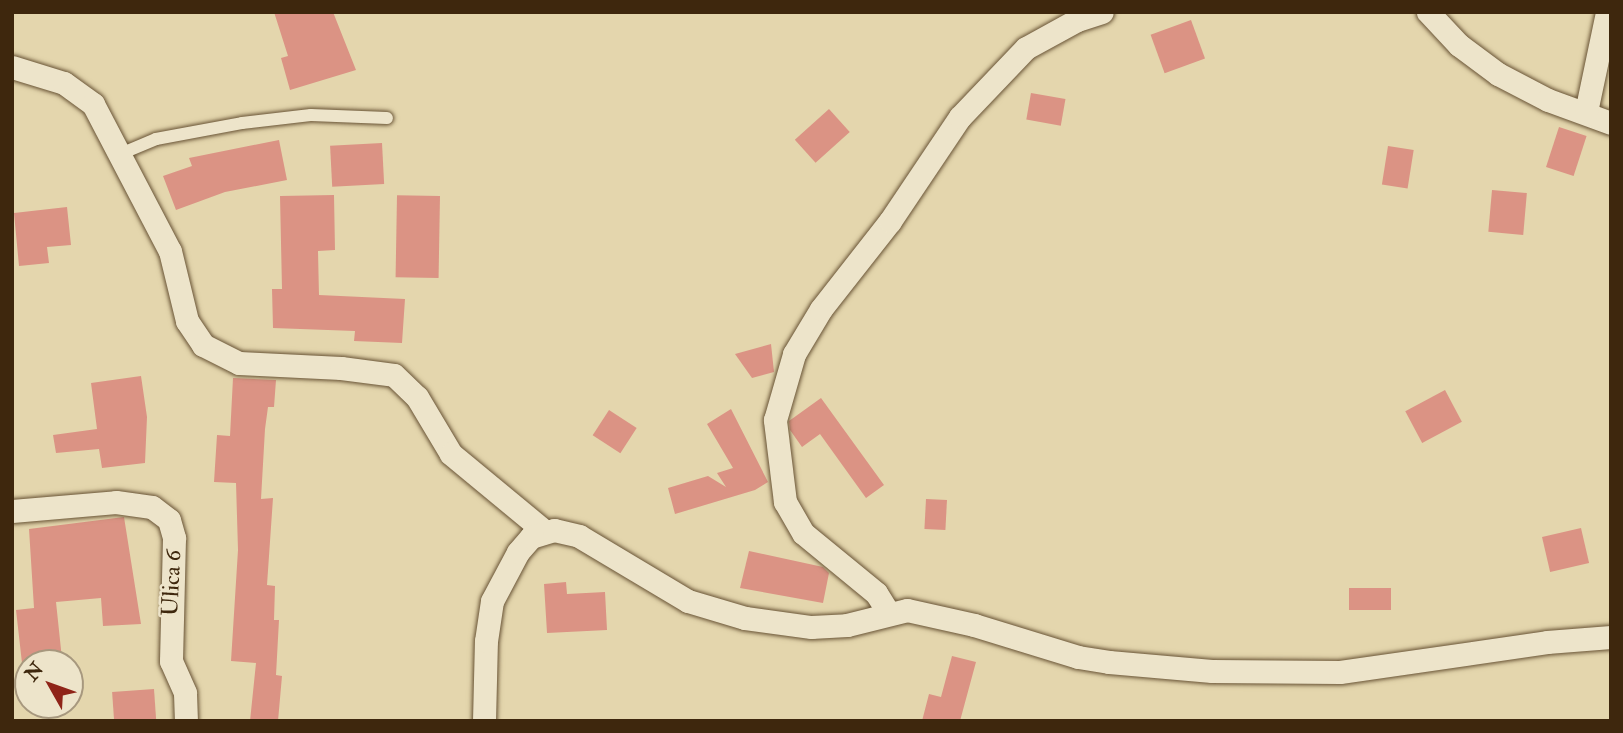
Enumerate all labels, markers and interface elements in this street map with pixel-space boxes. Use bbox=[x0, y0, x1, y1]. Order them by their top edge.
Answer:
street label: Ulica 6 bbox=[156, 549, 188, 617]
north arrow bbox=[14, 649, 84, 719]
text: N bbox=[20, 658, 49, 686]

